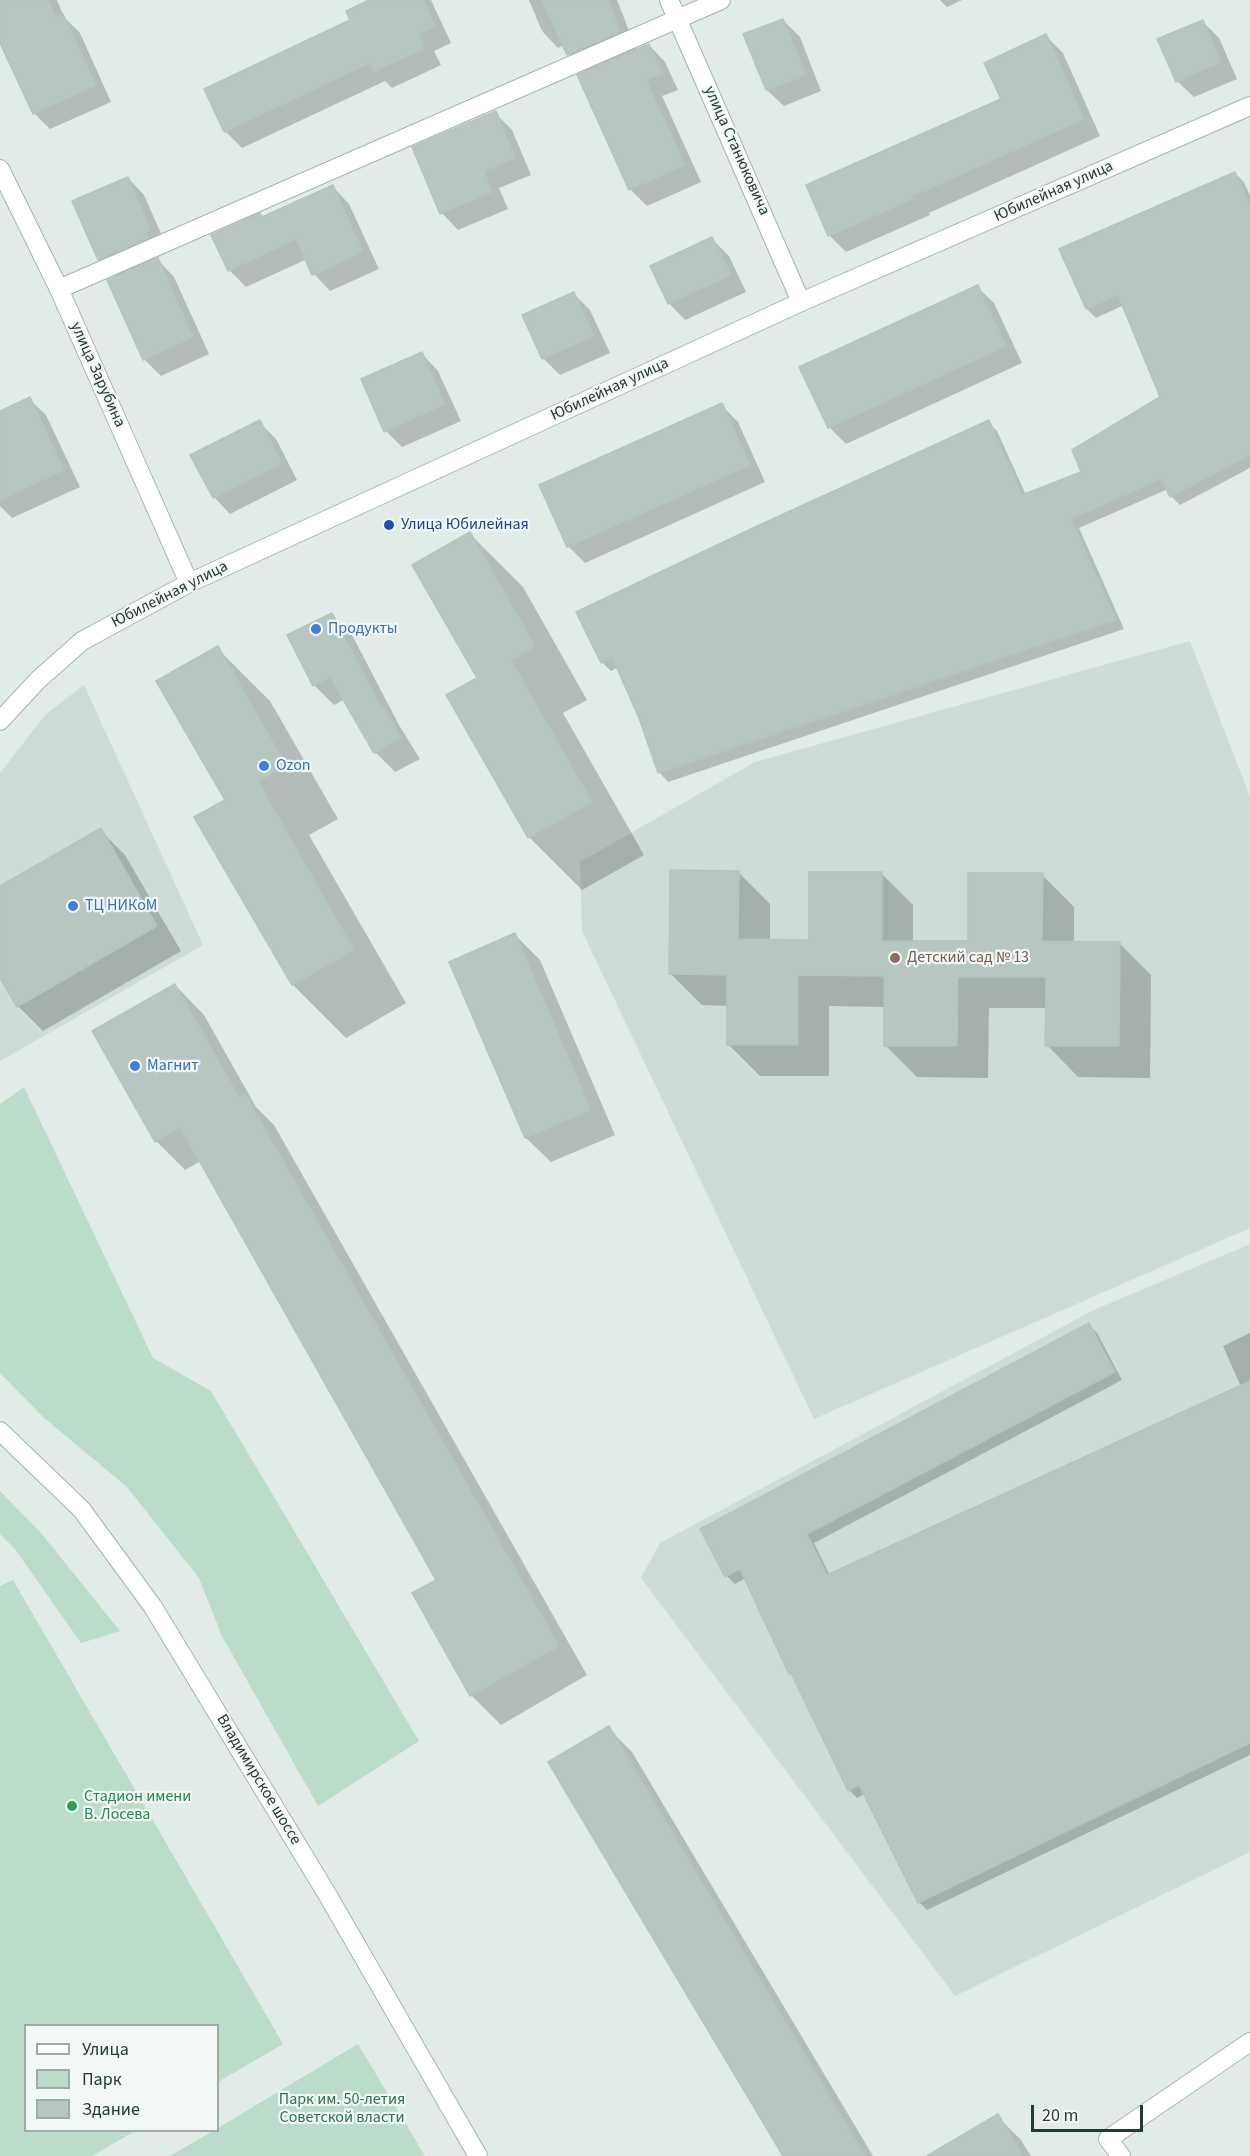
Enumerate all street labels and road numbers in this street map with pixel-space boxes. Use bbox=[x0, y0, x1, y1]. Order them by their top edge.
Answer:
street label: улица Станюковича bbox=[699, 83, 773, 219]
street label: Юбилейная улица bbox=[992, 157, 1116, 227]
street label: улица Зарубина bbox=[65, 319, 129, 431]
street label: Юбилейная улица bbox=[548, 354, 672, 426]
street label: Юбилейная улица bbox=[109, 557, 231, 633]
street label: Владимирское шоссе bbox=[211, 1711, 305, 1849]

